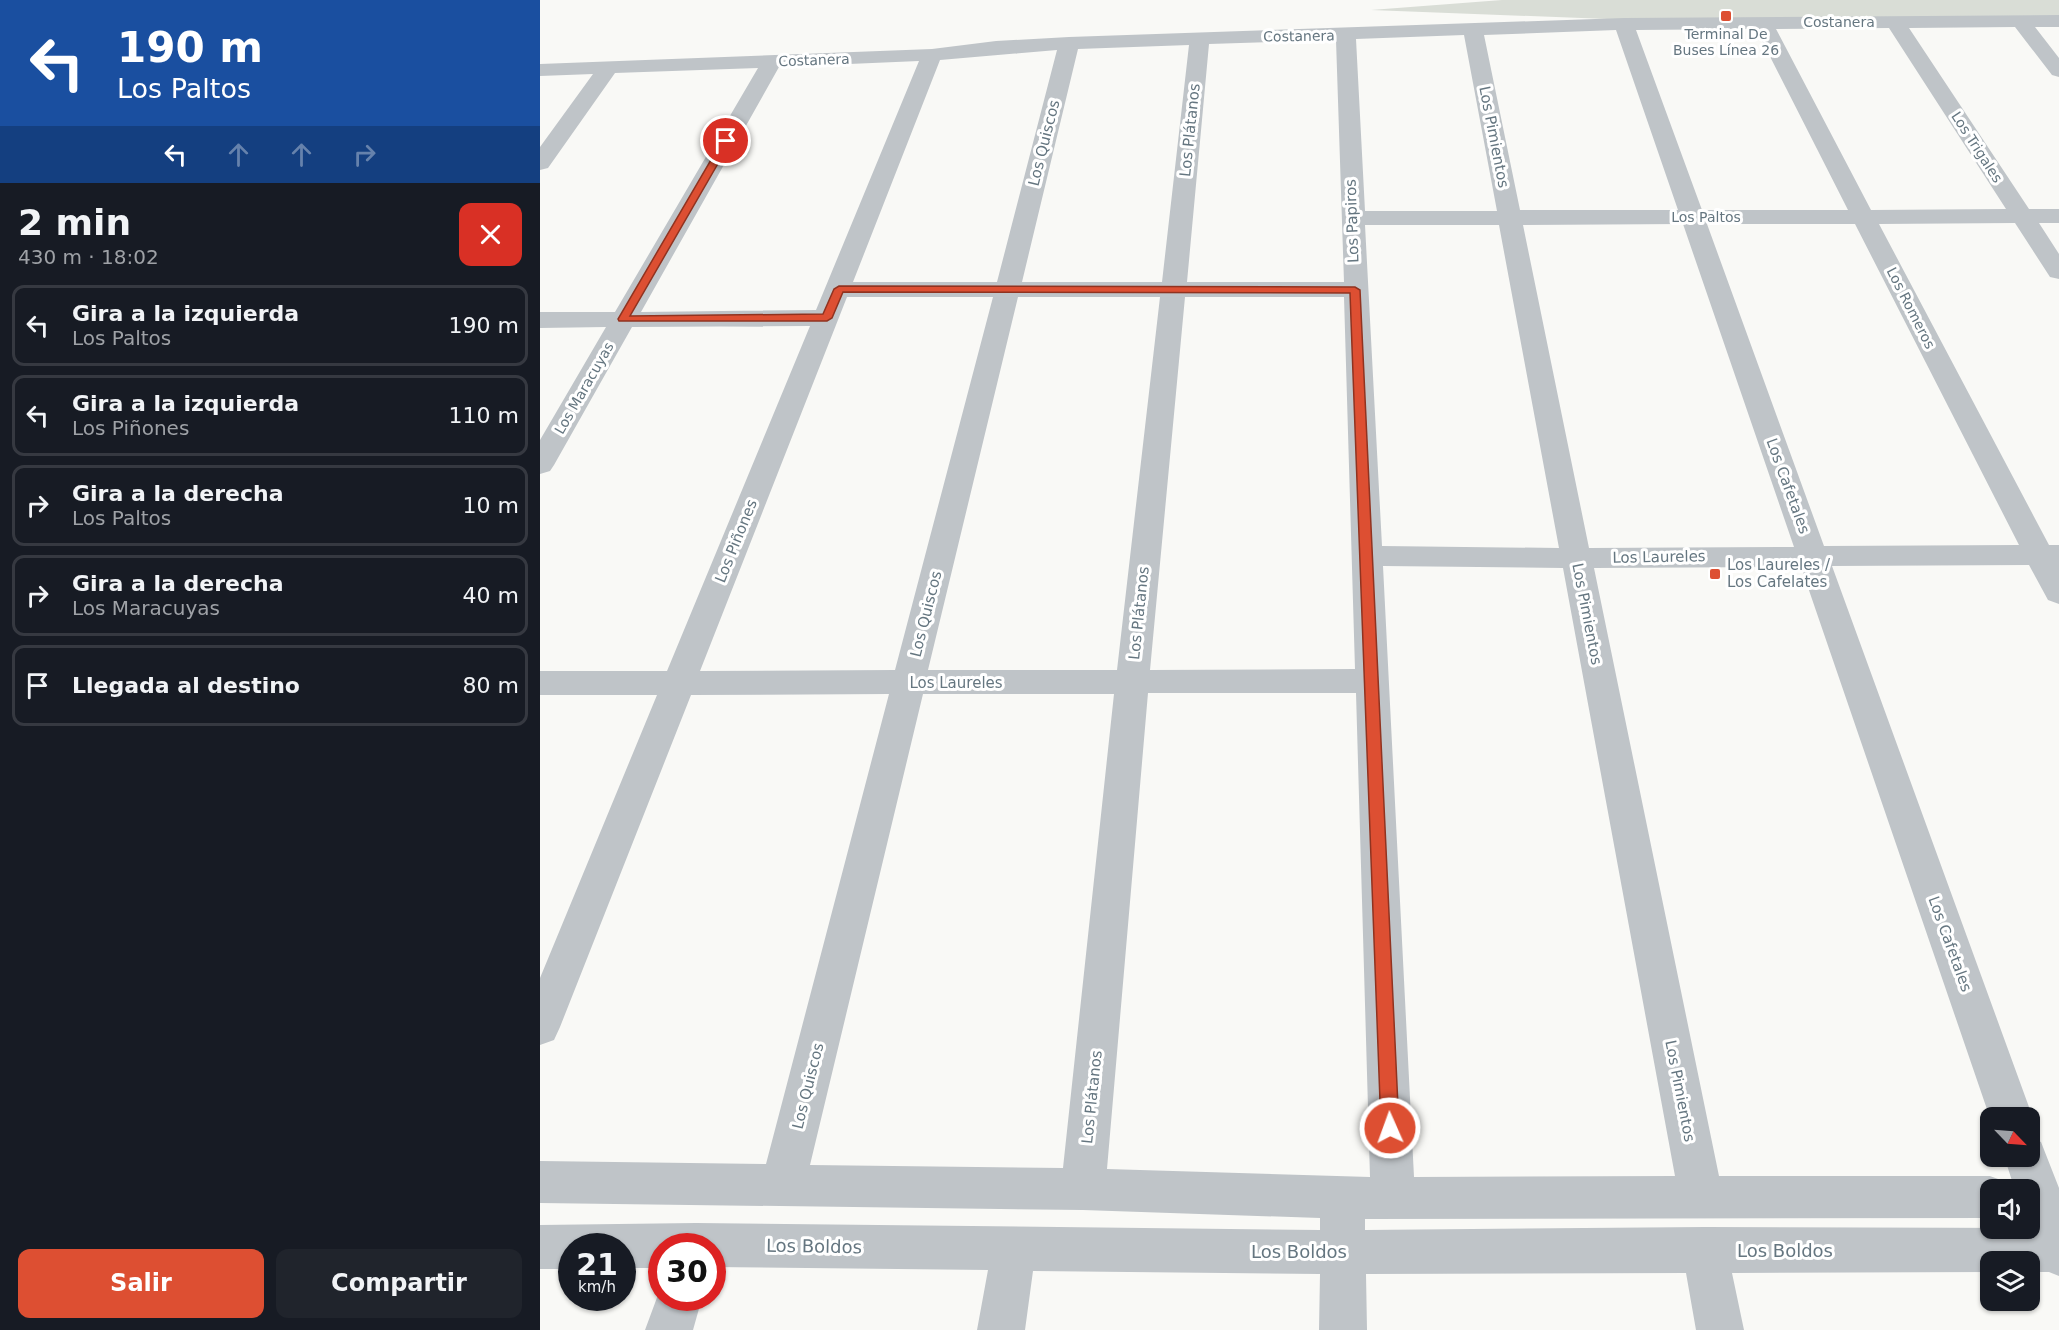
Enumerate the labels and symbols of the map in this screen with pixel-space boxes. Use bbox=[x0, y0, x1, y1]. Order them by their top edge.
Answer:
marker: Terminal De Buses Línea 26 bbox=[1719, 9, 1733, 23]
street label: Costanera bbox=[1803, 14, 1875, 30]
place label: Terminal De Buses Línea 26 bbox=[1673, 26, 1779, 58]
street label: Costanera bbox=[1263, 27, 1335, 45]
street label: Costanera bbox=[778, 51, 850, 69]
street label: Los Plátanos bbox=[1176, 82, 1204, 178]
street label: Los Pimientos bbox=[1475, 85, 1513, 190]
street label: Los Quiscos bbox=[1025, 98, 1063, 188]
street label: Los Trigales bbox=[1948, 109, 2006, 185]
pin bbox=[700, 115, 751, 166]
street label: Los Papiros bbox=[1342, 179, 1362, 263]
street label: Los Paltos bbox=[1671, 209, 1741, 225]
street label: Los Romeros bbox=[1884, 265, 1938, 351]
street label: Los Maracuyas bbox=[551, 339, 617, 437]
street label: Los Cafetales bbox=[1762, 436, 1814, 536]
street label: Los Piñones bbox=[711, 497, 761, 585]
street label: Los Laureles bbox=[1612, 547, 1706, 567]
place label: Los Laureles / Los Cafelates bbox=[1727, 556, 1831, 591]
street label: Los Pimientos bbox=[1568, 562, 1606, 667]
street label: Los Plátanos bbox=[1125, 565, 1153, 661]
marker: Los Laureles / Los Cafelates bbox=[1708, 567, 1722, 581]
street label: Los Quiscos bbox=[907, 569, 945, 659]
street label: Los Laureles bbox=[909, 674, 1003, 692]
street label: Los Cafetales bbox=[1924, 894, 1976, 994]
street label: Los Pimientos bbox=[1661, 1039, 1699, 1144]
street label: Los Quiscos bbox=[789, 1041, 827, 1131]
street label: Los Plátanos bbox=[1078, 1049, 1106, 1145]
position arrow bbox=[1358, 1096, 1422, 1160]
north arrow bbox=[1980, 1107, 2040, 1167]
speed limit sign: 30 bbox=[648, 1233, 726, 1311]
street label: Los Boldos bbox=[766, 1235, 862, 1257]
street label: Los Boldos bbox=[1737, 1240, 1833, 1261]
street label: Los Boldos bbox=[1251, 1241, 1347, 1262]

